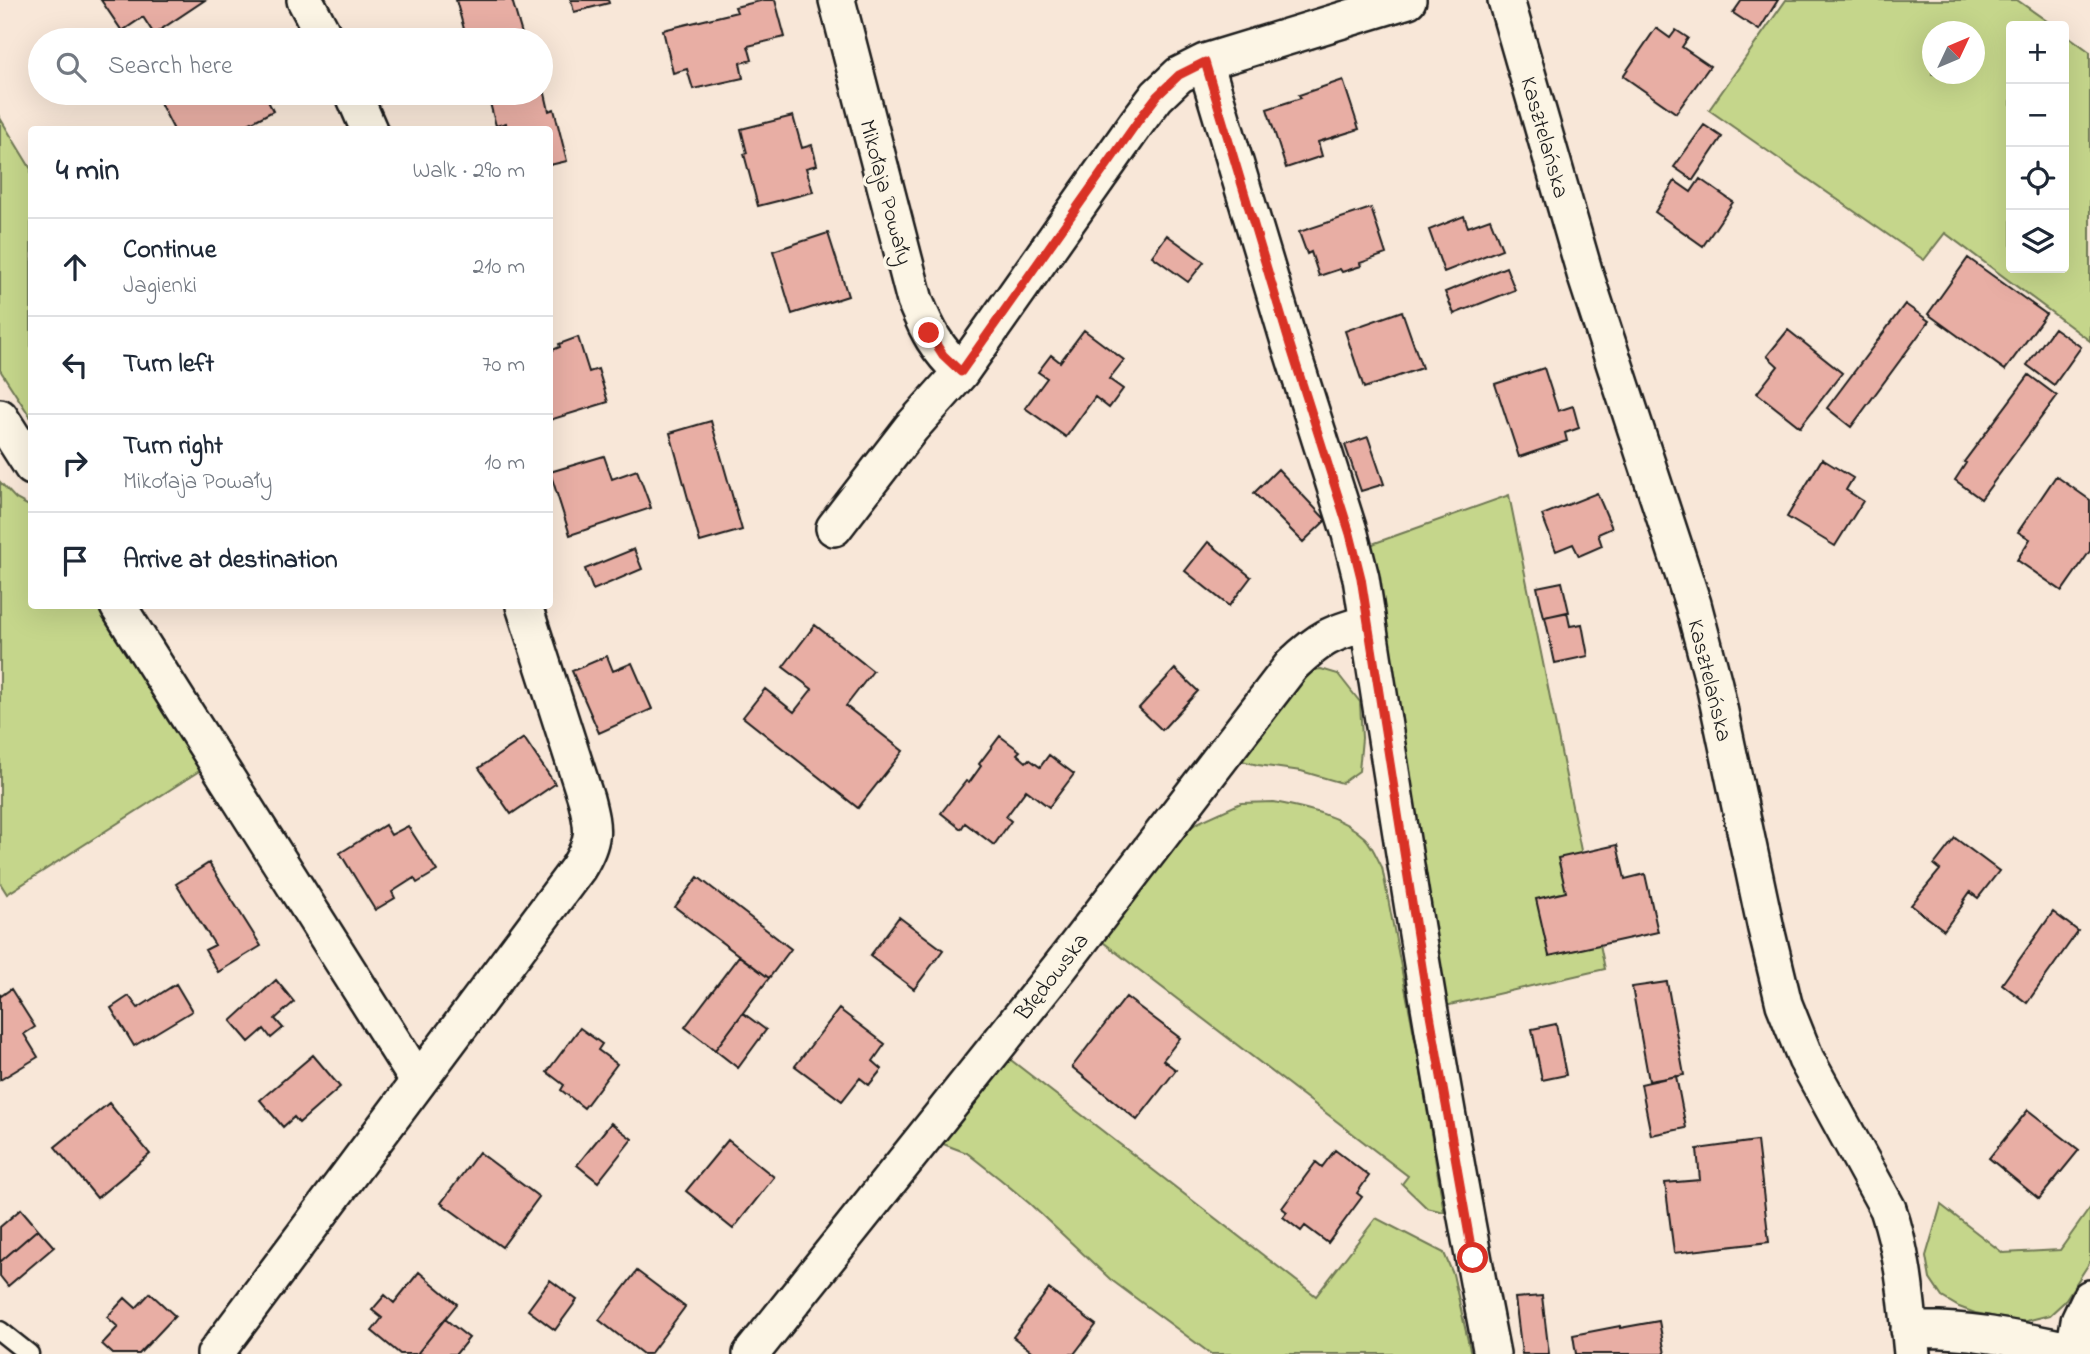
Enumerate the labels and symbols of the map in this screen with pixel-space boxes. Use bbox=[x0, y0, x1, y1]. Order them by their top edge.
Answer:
north arrow bbox=[1922, 21, 1985, 84]
street label: Kasztelańska bbox=[1511, 73, 1577, 202]
street label: Mikołaja Powały bbox=[847, 116, 920, 270]
route end bbox=[913, 317, 944, 348]
street label: Kasztelańska bbox=[1677, 616, 1740, 745]
street label: Błędowska bbox=[1007, 926, 1098, 1029]
route start bbox=[1457, 1242, 1488, 1273]

